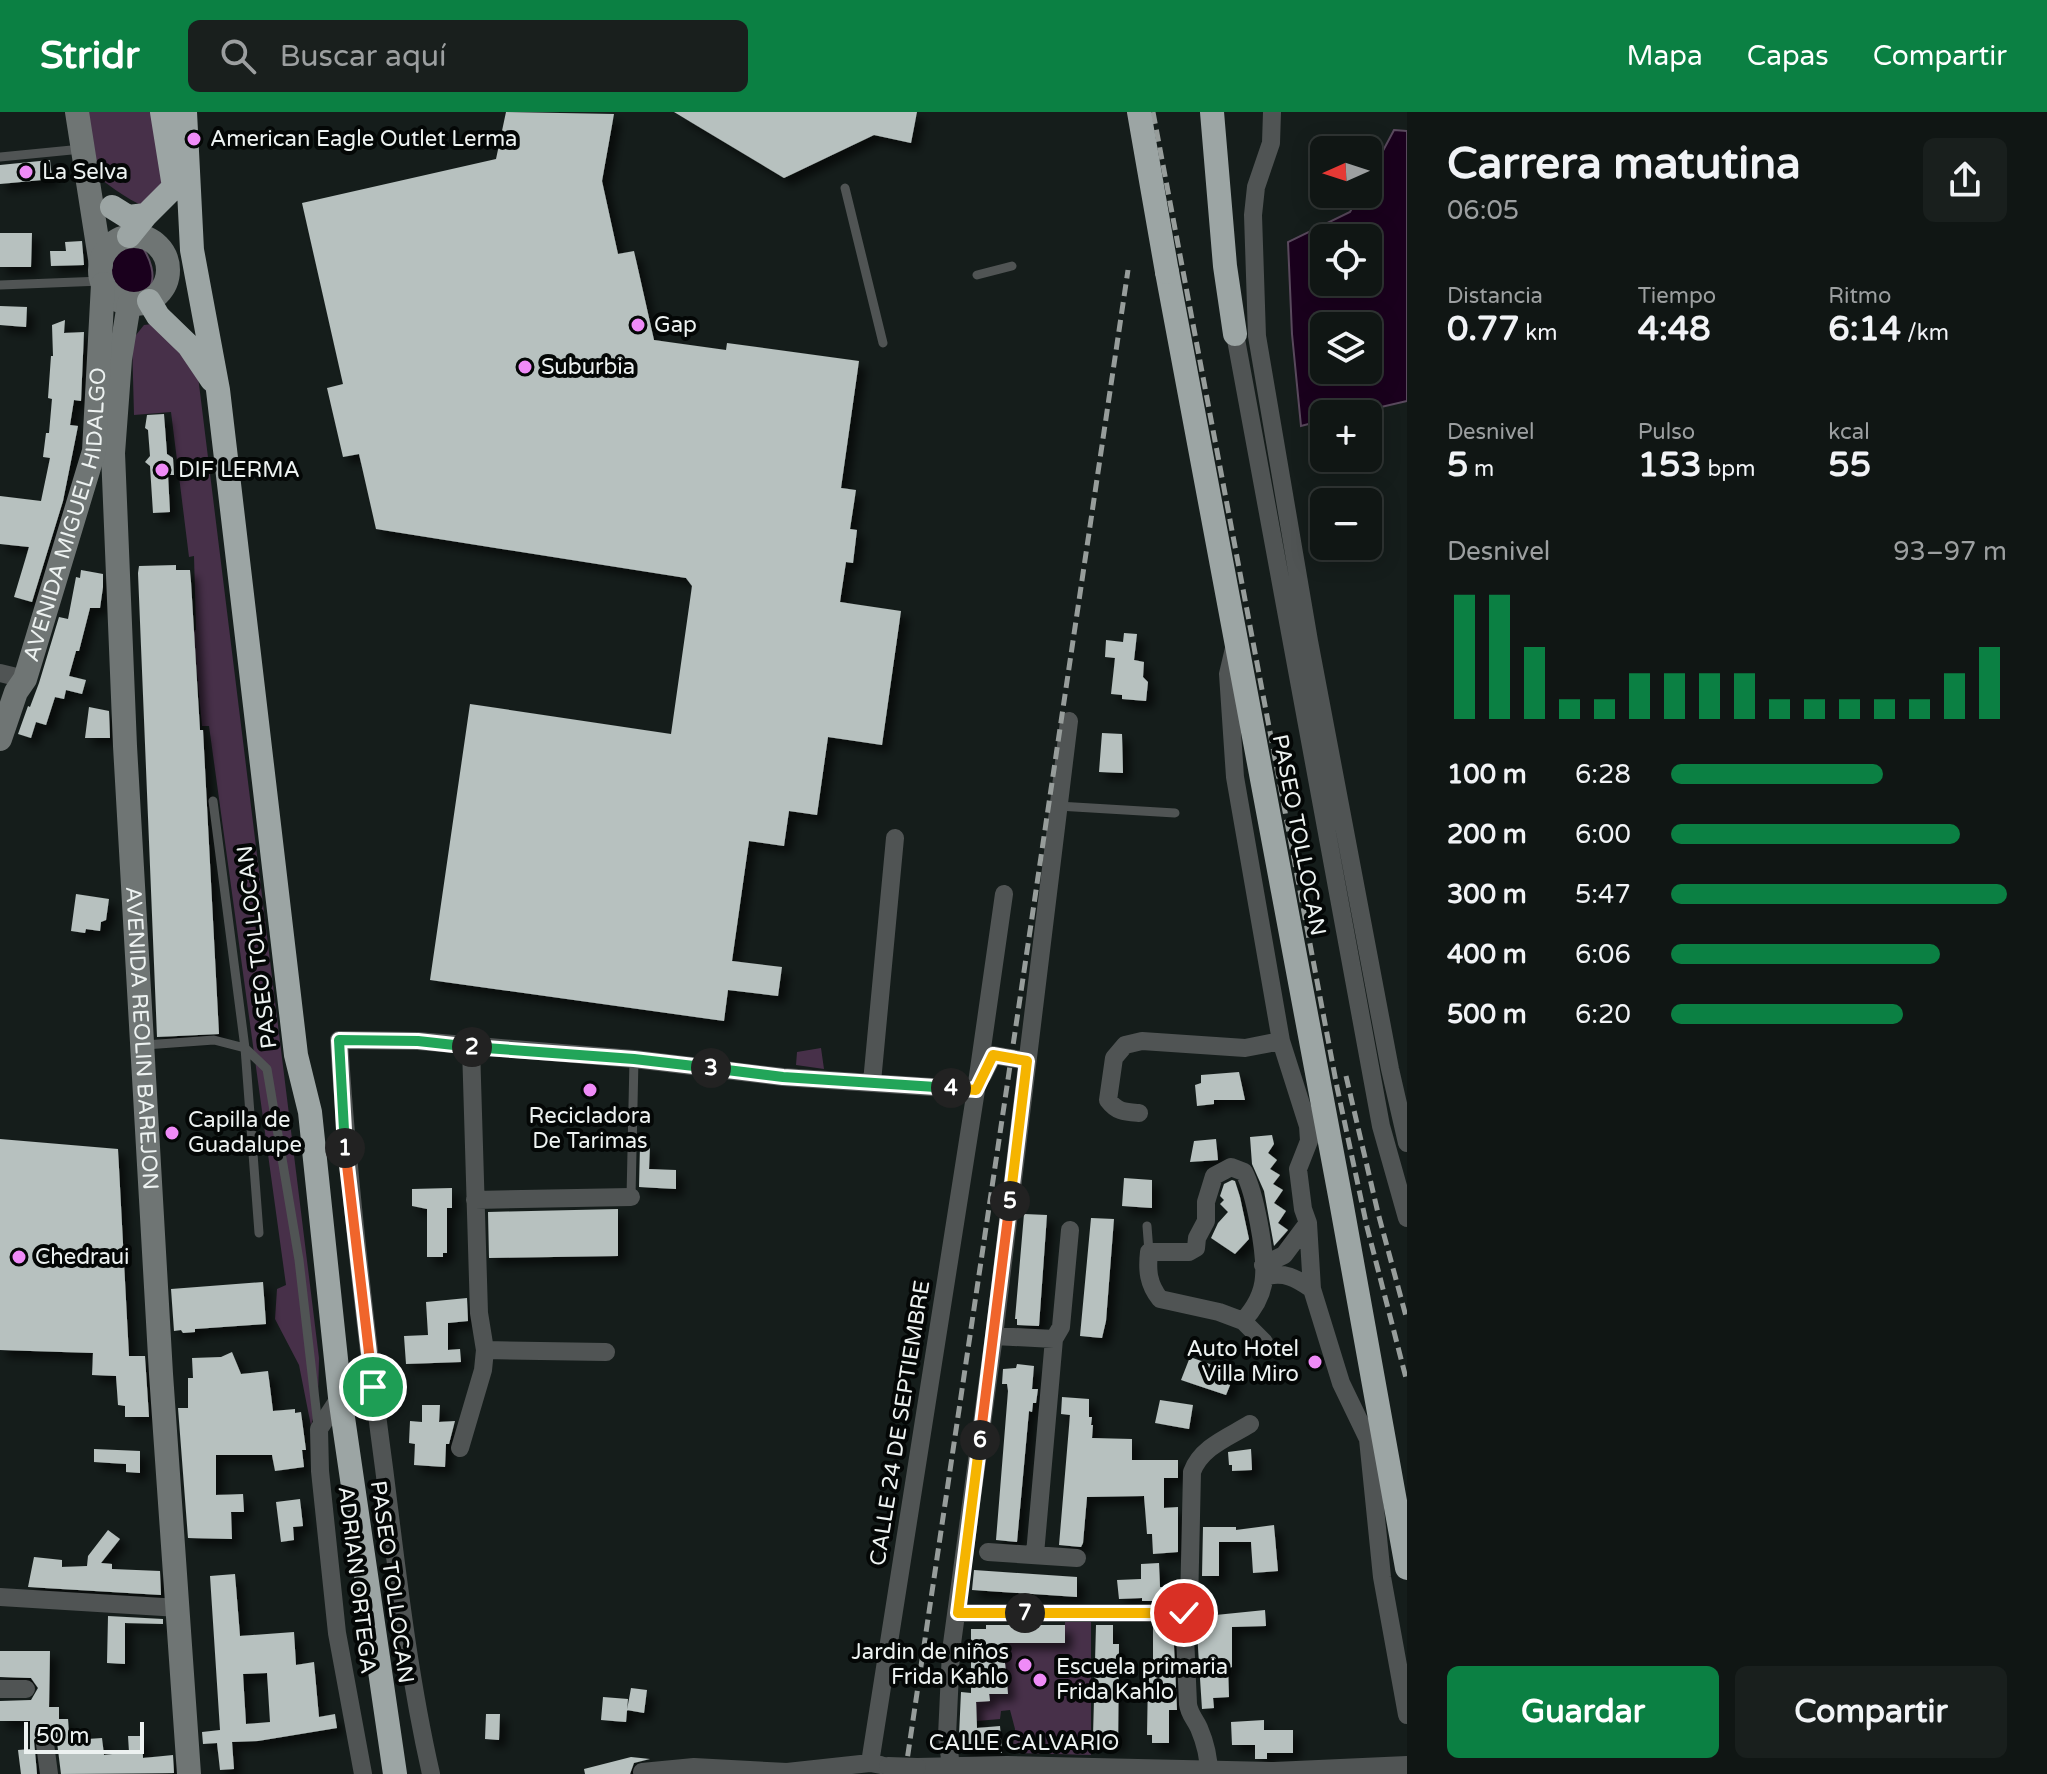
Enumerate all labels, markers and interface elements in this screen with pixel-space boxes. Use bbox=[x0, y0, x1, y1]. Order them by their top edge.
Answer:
search box bbox=[188, 20, 748, 92]
text: Stridr bbox=[40, 33, 140, 79]
icon: search bbox=[216, 34, 260, 78]
text: Buscar aquí bbox=[280, 38, 447, 75]
text: Mapa bbox=[1626, 39, 1703, 73]
text: Capas bbox=[1747, 39, 1829, 73]
text: Compartir bbox=[1873, 39, 2007, 73]
place label: American Eagle Outlet Lerma bbox=[210, 126, 517, 152]
marker: American Eagle Outlet Lerma bbox=[185, 130, 203, 148]
north arrow bbox=[1310, 136, 1382, 208]
map controls bbox=[1310, 136, 1382, 560]
text: Carrera matutina bbox=[1447, 138, 1801, 191]
button: share bbox=[1923, 138, 2007, 222]
place label: La Selva bbox=[42, 159, 128, 185]
marker: La Selva bbox=[17, 163, 35, 181]
text: 06:05 bbox=[1447, 195, 1519, 226]
button: locate bbox=[1310, 224, 1382, 296]
text: Distancia bbox=[1447, 283, 1543, 309]
text: Tiempo bbox=[1638, 283, 1716, 309]
text: Ritmo bbox=[1828, 283, 1891, 309]
text: 0.77 bbox=[1447, 309, 1520, 350]
text: 4:48 bbox=[1638, 309, 1711, 350]
text: 6:14 bbox=[1828, 309, 1901, 350]
place label: Gap bbox=[654, 312, 697, 338]
button: layers bbox=[1310, 312, 1382, 384]
marker: Gap bbox=[629, 316, 647, 334]
text: km bbox=[1520, 320, 1557, 346]
text: /km bbox=[1901, 320, 1949, 346]
place label: Suburbia bbox=[541, 354, 635, 380]
marker: Suburbia bbox=[516, 358, 534, 376]
street label: AVENIDA MIGUEL HIDALGO bbox=[18, 366, 111, 665]
button: + bbox=[1310, 400, 1382, 472]
text: Desnivel bbox=[1447, 419, 1534, 445]
text: Pulso bbox=[1638, 419, 1695, 445]
text: kcal bbox=[1828, 419, 1870, 445]
text: 5 bbox=[1447, 445, 1468, 486]
text: 153 bbox=[1638, 445, 1702, 486]
text: 55 bbox=[1828, 445, 1871, 486]
text: m bbox=[1468, 456, 1494, 482]
text: bpm bbox=[1702, 456, 1755, 482]
place label: DIF LERMA bbox=[178, 457, 300, 483]
marker: DIF LERMA bbox=[153, 461, 171, 479]
button: − bbox=[1310, 488, 1382, 560]
text: Desnivel bbox=[1447, 536, 1550, 567]
text: 93–97 m bbox=[1893, 536, 2007, 567]
street label: PASEO TOLLOCAN bbox=[1267, 732, 1331, 938]
text: 100 m bbox=[1447, 759, 1527, 790]
text: 6:28 bbox=[1575, 759, 1631, 790]
text: 200 m bbox=[1447, 819, 1527, 850]
text: 6:00 bbox=[1575, 819, 1631, 850]
street label: PASEO TOLLOCAN bbox=[232, 844, 282, 1050]
text: 300 m bbox=[1447, 879, 1527, 910]
text: 5:47 bbox=[1575, 879, 1631, 910]
street label: AVENIDA REOLIN BAREJON bbox=[120, 886, 163, 1191]
text: 400 m bbox=[1447, 939, 1527, 970]
text: 6:06 bbox=[1575, 939, 1631, 970]
text: 500 m bbox=[1447, 999, 1527, 1030]
text: 6:20 bbox=[1575, 999, 1631, 1030]
pin: 2 bbox=[452, 1027, 492, 1067]
text: 2 bbox=[465, 1034, 479, 1060]
pin: 3 bbox=[691, 1048, 731, 1088]
text: 3 bbox=[704, 1055, 718, 1081]
pin: 4 bbox=[931, 1068, 971, 1108]
text: 4 bbox=[944, 1075, 958, 1101]
marker: Recicladora De Tarimas bbox=[581, 1081, 599, 1099]
place label: Recicladora De Tarimas bbox=[529, 1103, 651, 1154]
place label: Capilla de Guadalupe bbox=[188, 1107, 302, 1158]
marker: Capilla de Guadalupe bbox=[163, 1124, 181, 1142]
pin: 1 bbox=[325, 1128, 365, 1168]
text: 1 bbox=[338, 1135, 352, 1161]
pin: 5 bbox=[990, 1181, 1030, 1221]
text: 5 bbox=[1003, 1188, 1017, 1214]
place label: Chedraui bbox=[35, 1244, 130, 1270]
marker: Chedraui bbox=[10, 1248, 28, 1266]
street label: CALLE 24 DE SEPTIEMBRE bbox=[865, 1278, 935, 1568]
place label: Auto Hotel Villa Miro bbox=[1186, 1336, 1299, 1387]
pin bbox=[339, 1353, 407, 1421]
marker: Auto Hotel Villa Miro bbox=[1306, 1353, 1324, 1371]
icon: arrive bbox=[351, 1365, 395, 1409]
pin: 6 bbox=[960, 1420, 1000, 1460]
text: 6 bbox=[973, 1427, 987, 1453]
street label: PASEO TOLLOCAN bbox=[365, 1479, 419, 1685]
street label: ADRIAN ORTEGA bbox=[333, 1485, 381, 1675]
pin bbox=[1150, 1579, 1218, 1647]
icon: check bbox=[1162, 1591, 1206, 1635]
pin: 7 bbox=[1005, 1593, 1045, 1633]
text: 7 bbox=[1018, 1600, 1032, 1626]
place label: Jardin de niños Frida Kahlo bbox=[852, 1639, 1009, 1690]
place label: Escuela primaria Frida Kahlo bbox=[1056, 1654, 1228, 1705]
marker: Jardin de niños Frida Kahlo bbox=[1016, 1656, 1034, 1674]
button: Guardar bbox=[1447, 1666, 1719, 1758]
button: Compartir bbox=[1735, 1666, 2007, 1758]
marker: Escuela primaria Frida Kahlo bbox=[1031, 1671, 1049, 1689]
scale bar bbox=[24, 1718, 144, 1754]
text: 50 m bbox=[36, 1723, 90, 1749]
street label: CALLE CALVARIO bbox=[929, 1730, 1119, 1756]

